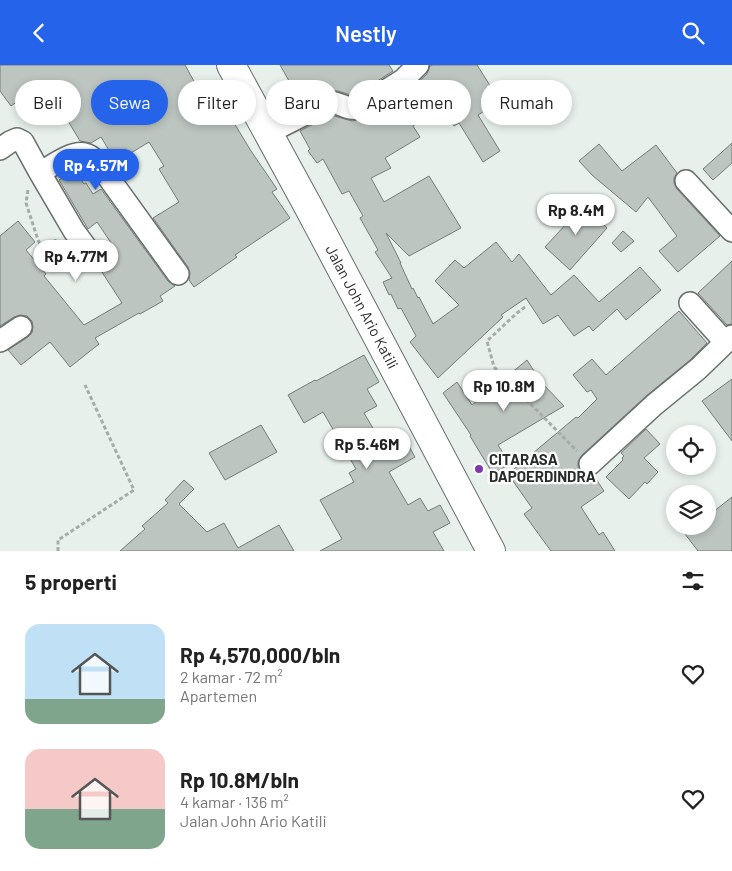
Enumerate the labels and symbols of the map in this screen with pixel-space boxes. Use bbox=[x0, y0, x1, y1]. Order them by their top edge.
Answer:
pin: Rp 4.57M bbox=[44, 149, 148, 191]
pin: Rp 8.4M bbox=[530, 193, 622, 236]
pin: Rp 4.77M bbox=[24, 239, 128, 282]
street label: Jalan John Ario Katili bbox=[322, 242, 403, 372]
pin: Rp 10.8M bbox=[452, 369, 556, 412]
pin: Rp 5.46M bbox=[315, 427, 419, 470]
place label: CITARASA DAPOERDINDRA bbox=[489, 450, 596, 485]
marker: CITARASA DAPOERDINDRA bbox=[473, 463, 485, 475]

